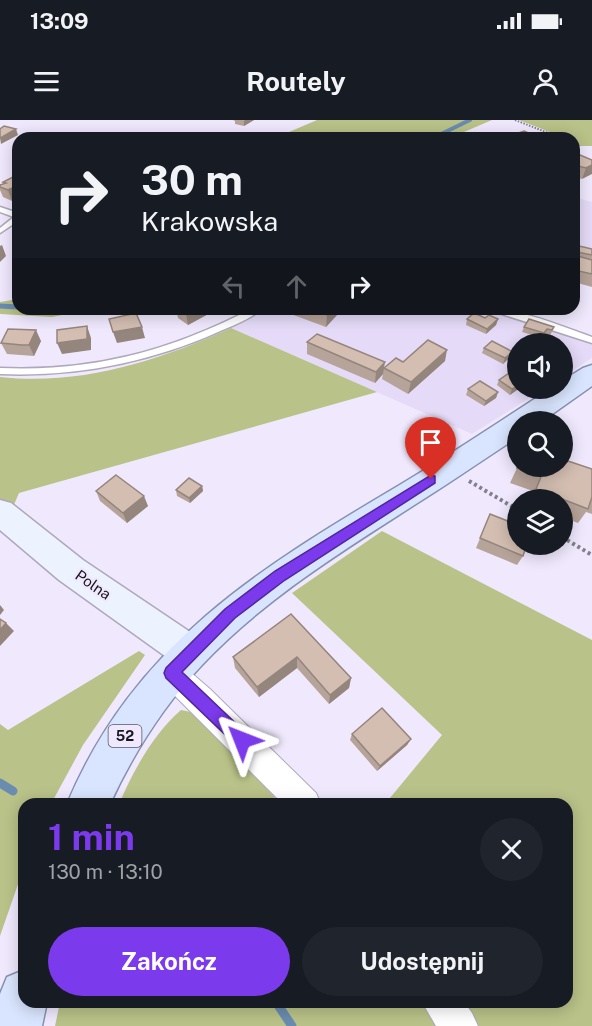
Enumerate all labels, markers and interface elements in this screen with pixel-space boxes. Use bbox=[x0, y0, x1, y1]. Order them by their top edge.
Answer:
text: 13:09 bbox=[30, 8, 89, 34]
icon: menu bbox=[30, 65, 63, 98]
text: Routely bbox=[246, 65, 346, 97]
icon: person bbox=[529, 65, 562, 98]
text: 30 m bbox=[141, 155, 243, 204]
icon: right bbox=[42, 156, 120, 234]
text: Krakowska bbox=[141, 205, 278, 237]
icon: left bbox=[217, 270, 250, 303]
icon: ahead bbox=[280, 270, 313, 303]
icon: right bbox=[343, 270, 376, 303]
map controls bbox=[507, 333, 573, 555]
button: sound bbox=[507, 333, 573, 399]
button: search bbox=[507, 411, 573, 477]
pin bbox=[405, 417, 456, 479]
icon: arrive bbox=[414, 426, 447, 459]
button: layers bbox=[507, 489, 573, 555]
street label: Polna bbox=[72, 566, 114, 603]
position arrow bbox=[210, 708, 274, 772]
road number: 52 bbox=[108, 725, 142, 747]
text: 1 min bbox=[48, 816, 135, 858]
button: close bbox=[480, 818, 543, 881]
text: 130 m · 13:10 bbox=[48, 860, 163, 884]
button: Zakończ bbox=[48, 927, 290, 996]
button: Udostępnij bbox=[302, 927, 543, 996]

